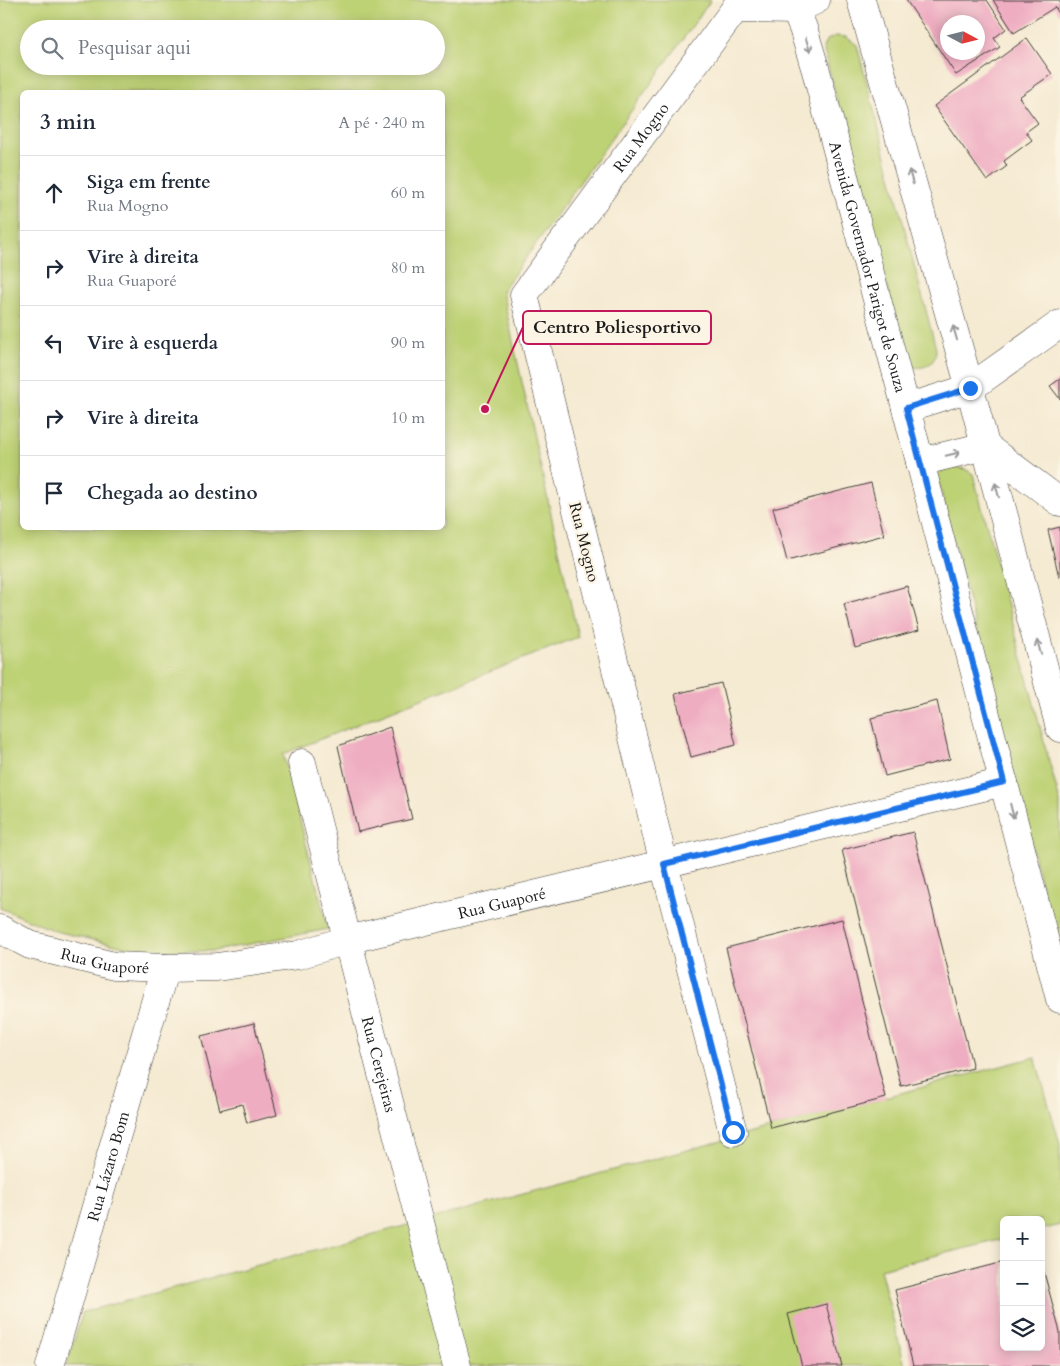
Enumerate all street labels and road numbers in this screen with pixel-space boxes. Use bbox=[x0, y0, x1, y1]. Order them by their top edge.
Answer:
street label: Rua Mogno bbox=[608, 98, 675, 177]
street label: Avenida Governador Parigot de Souza bbox=[823, 139, 911, 395]
street label: Rua Mogno bbox=[563, 500, 605, 585]
street label: Rua Guaporé bbox=[456, 883, 548, 925]
street label: Rua Guaporé bbox=[58, 943, 150, 979]
street label: Rua Cerejeiras bbox=[356, 1014, 401, 1115]
street label: Rua Lázaro Bom bbox=[82, 1108, 135, 1224]

